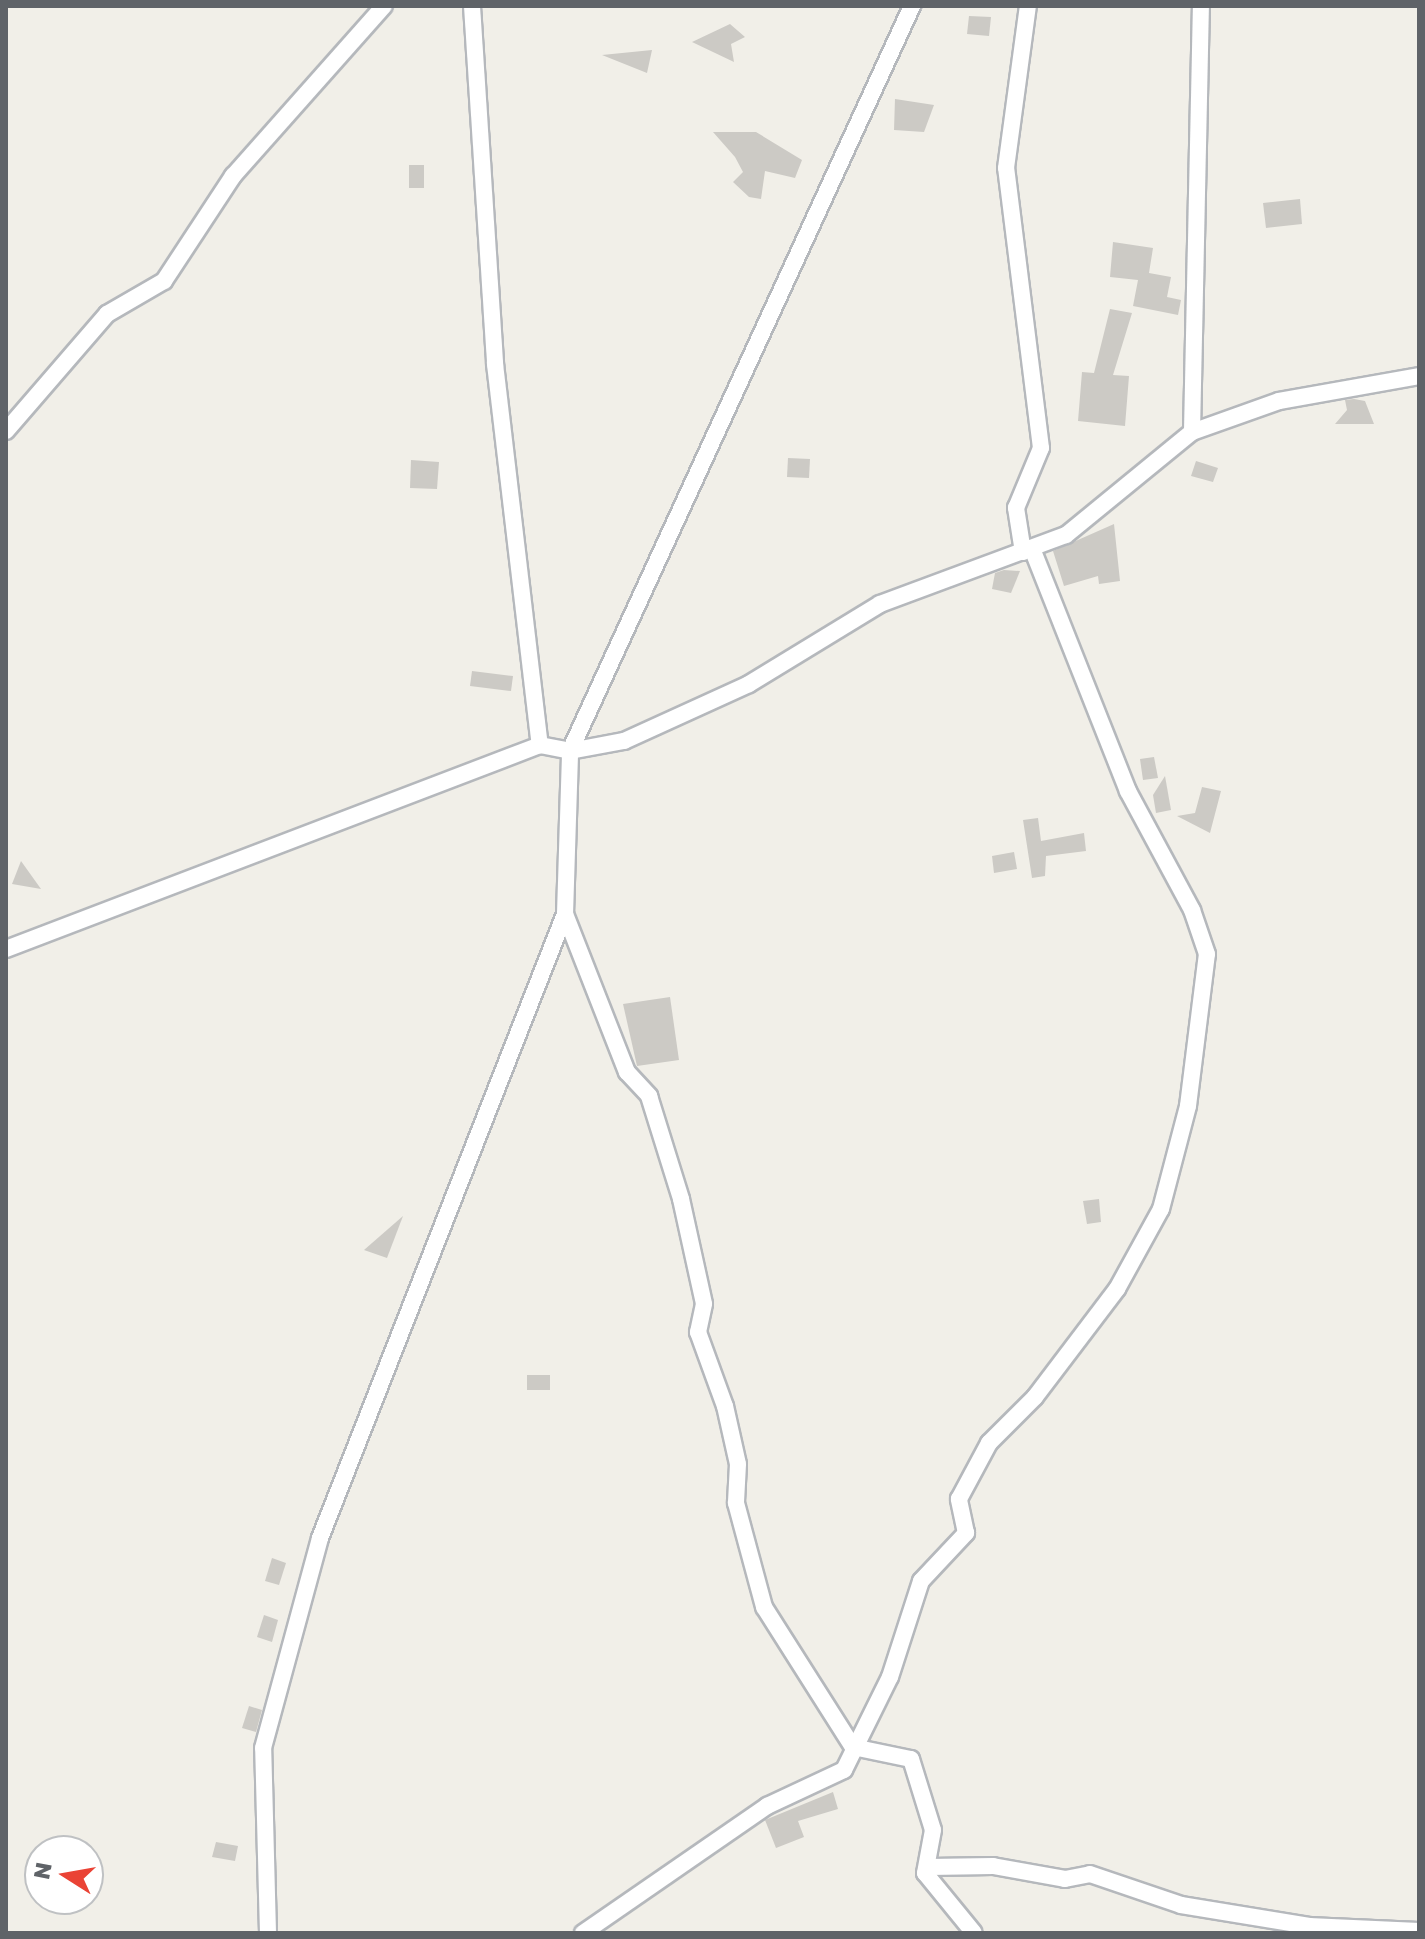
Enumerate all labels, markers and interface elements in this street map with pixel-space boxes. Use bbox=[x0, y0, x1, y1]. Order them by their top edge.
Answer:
north arrow bbox=[24, 1835, 104, 1915]
text: N bbox=[27, 1860, 57, 1882]

